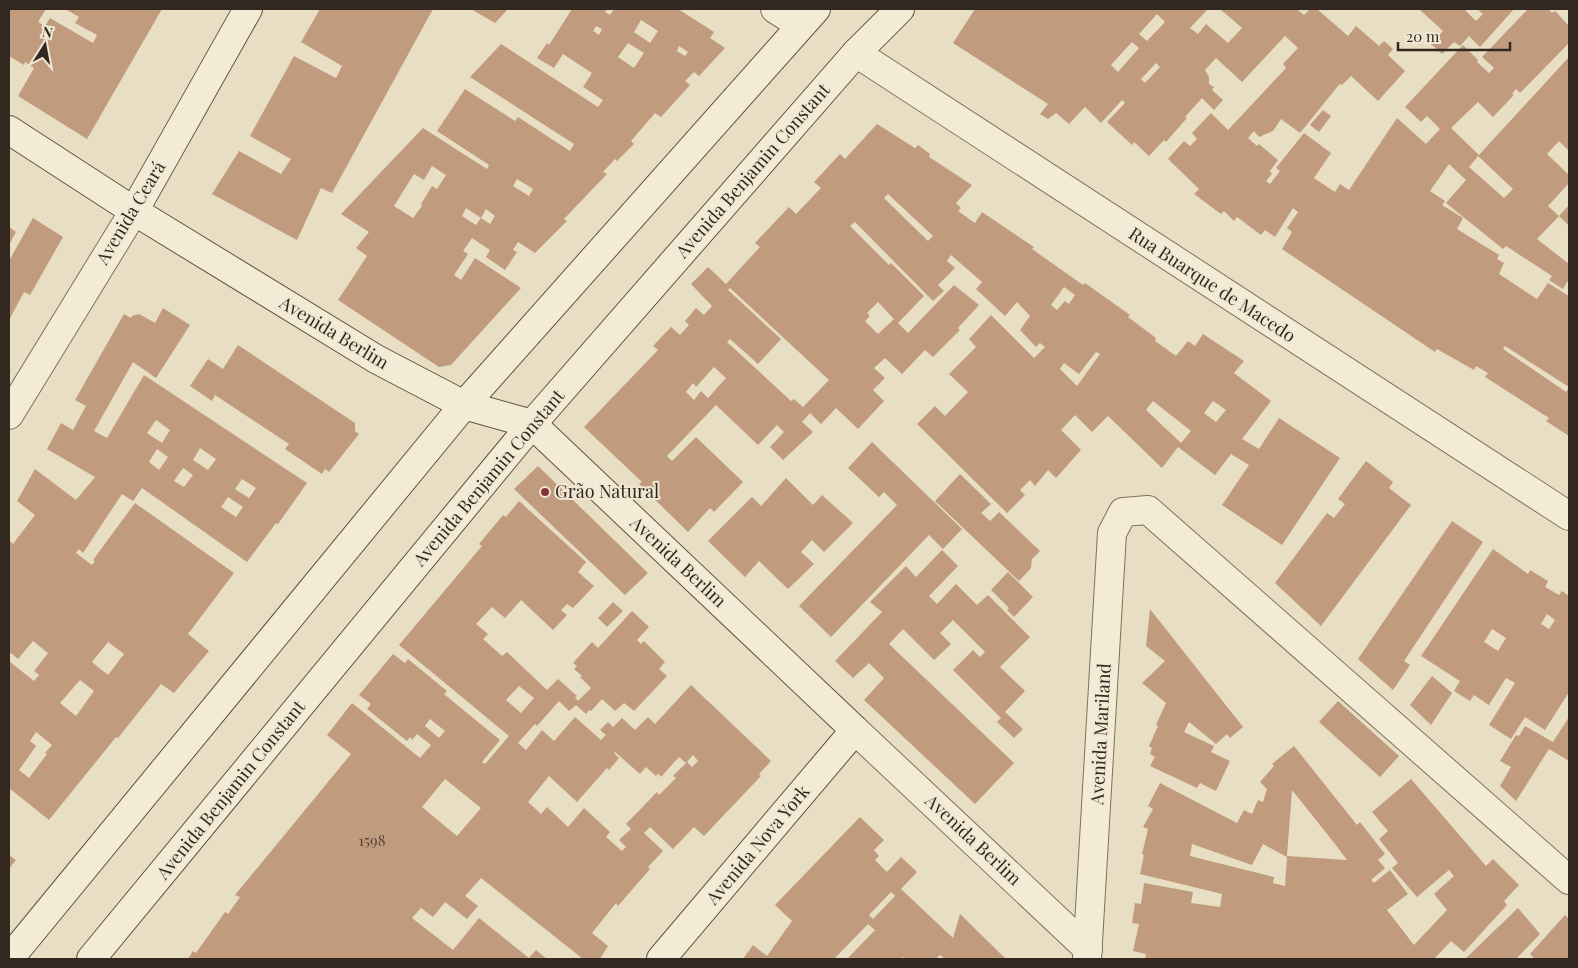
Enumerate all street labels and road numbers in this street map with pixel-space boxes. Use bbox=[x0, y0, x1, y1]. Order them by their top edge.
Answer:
street label: Avenida Benjamin Constant bbox=[669, 78, 835, 263]
street label: Avenida Ceará bbox=[89, 156, 170, 269]
street label: Rua Buarque de Macedo bbox=[1124, 221, 1301, 347]
street label: Avenida Berlim bbox=[275, 290, 393, 374]
street label: Avenida Benjamin Constant bbox=[407, 384, 570, 571]
street label: Avenida Berlim bbox=[625, 510, 732, 612]
street label: Avenida Mariland bbox=[1084, 662, 1116, 806]
street label: Avenida Benjamin Constant bbox=[150, 694, 310, 885]
street label: Avenida Nova York bbox=[699, 779, 814, 910]
street label: Avenida Berlim bbox=[920, 788, 1027, 890]

